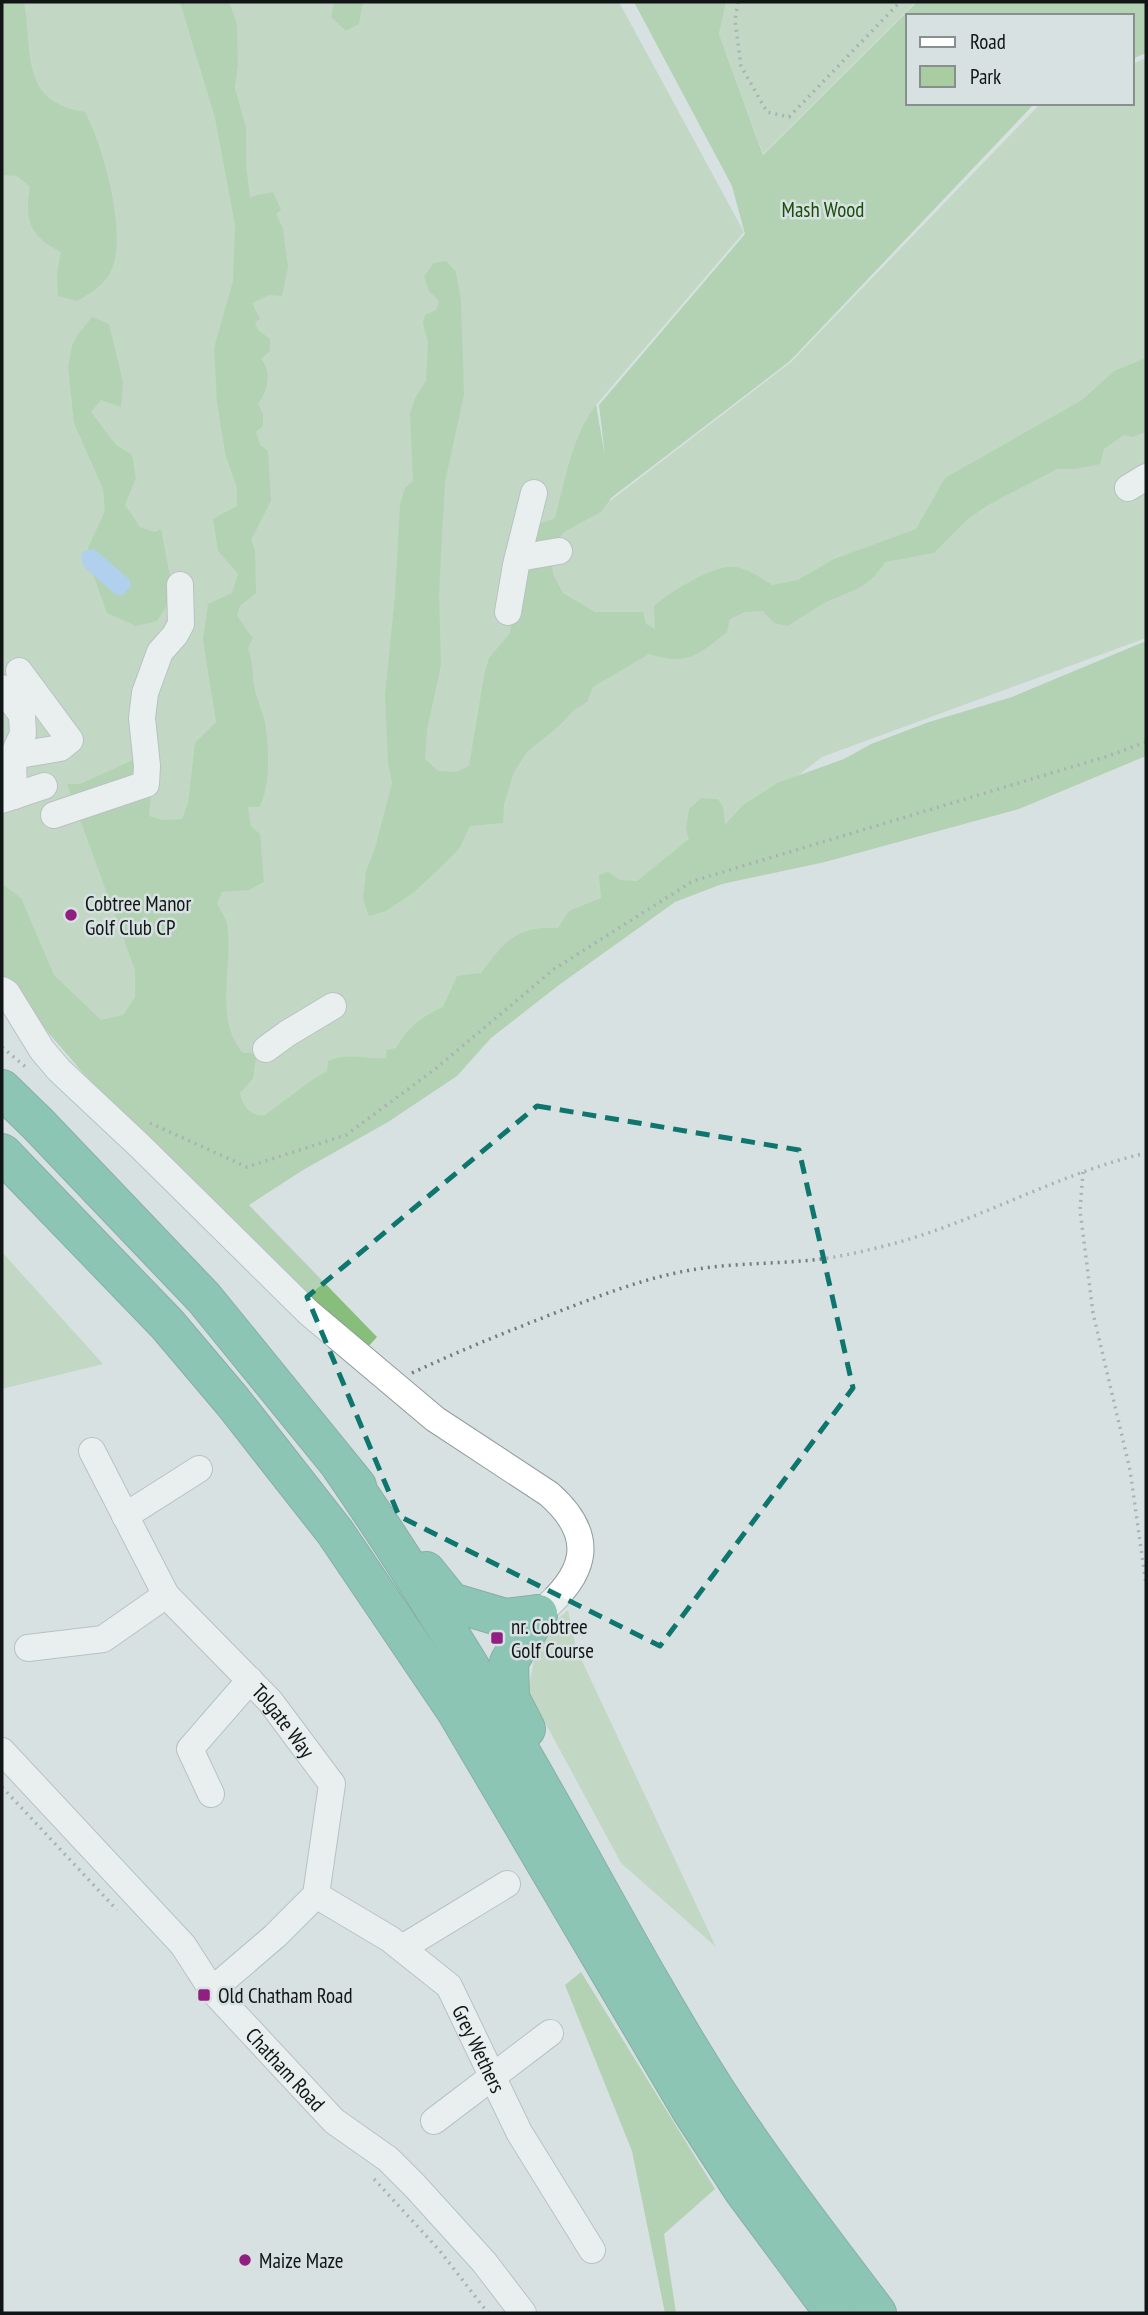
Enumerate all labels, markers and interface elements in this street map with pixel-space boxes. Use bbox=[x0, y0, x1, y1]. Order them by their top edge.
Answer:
legend bbox=[906, 14, 1134, 105]
text: Road bbox=[970, 28, 1006, 55]
text: Park bbox=[970, 63, 1001, 90]
park label: Mash Wood bbox=[782, 196, 864, 223]
place label: Cobtree Manor Golf Club CP bbox=[85, 890, 191, 941]
marker: Cobtree Manor Golf Club CP bbox=[63, 907, 79, 923]
place label: nr. Cobtree Golf Course bbox=[511, 1613, 594, 1664]
marker: nr. Cobtree Golf Course bbox=[489, 1630, 505, 1646]
street label: Tolgate Way bbox=[246, 1677, 321, 1763]
place label: Old Chatham Road bbox=[218, 1982, 353, 2009]
marker: Old Chatham Road bbox=[196, 1987, 212, 2003]
street label: Grey Wethers bbox=[446, 2000, 512, 2097]
street label: Chatham Road bbox=[240, 2022, 331, 2117]
place label: Maize Maze bbox=[259, 2247, 344, 2274]
marker: Maize Maze bbox=[237, 2252, 253, 2268]

